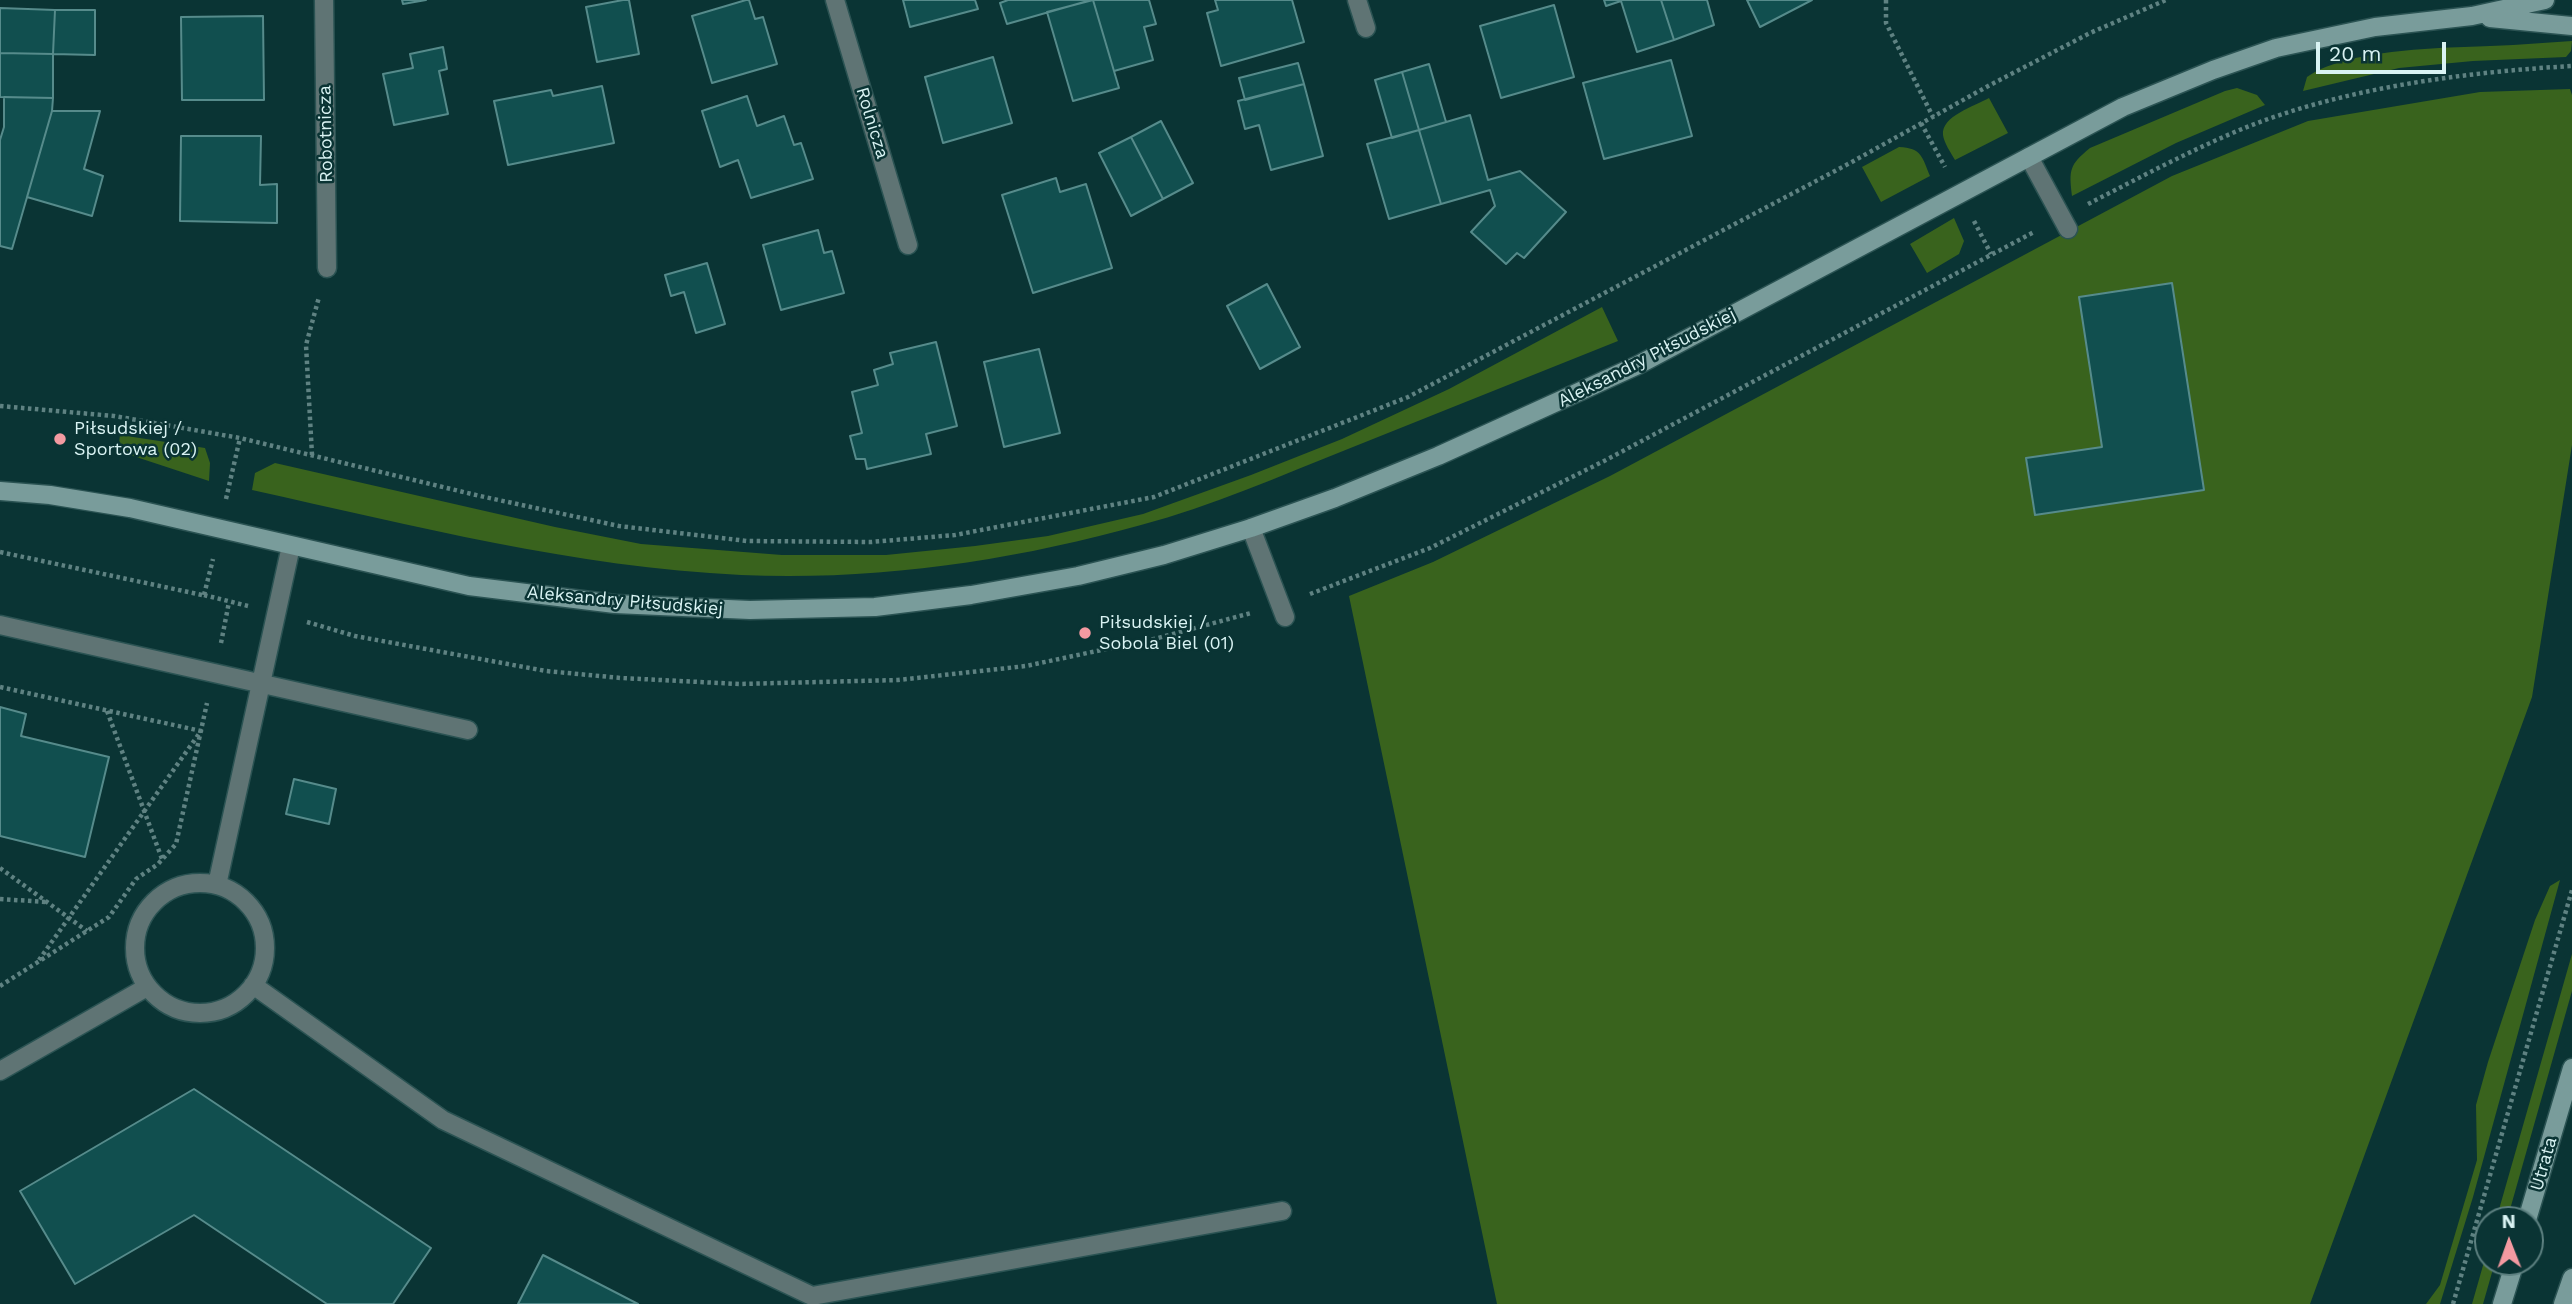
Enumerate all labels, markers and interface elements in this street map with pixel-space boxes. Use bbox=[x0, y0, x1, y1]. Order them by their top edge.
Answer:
scale bar bbox=[2320, 28, 2450, 72]
text: 20 m bbox=[2329, 41, 2381, 66]
street label: Robotnicza bbox=[314, 85, 338, 183]
street label: Rolnicza bbox=[851, 85, 893, 161]
street label: Aleksandry Piłsudskiej bbox=[1554, 304, 1740, 412]
place label: Piłsudskiej / Sportowa (02) bbox=[74, 418, 197, 460]
marker: Piłsudskiej / Sportowa (02) bbox=[52, 431, 68, 447]
street label: Aleksandry Piłsudskiej bbox=[526, 582, 724, 620]
place label: Piłsudskiej / Sobola Biel (01) bbox=[1099, 612, 1234, 654]
marker: Piłsudskiej / Sobola Biel (01) bbox=[1077, 625, 1093, 641]
street label: Utrata bbox=[2526, 1135, 2562, 1193]
north arrow bbox=[2474, 1206, 2544, 1276]
text: N bbox=[2501, 1210, 2516, 1233]

